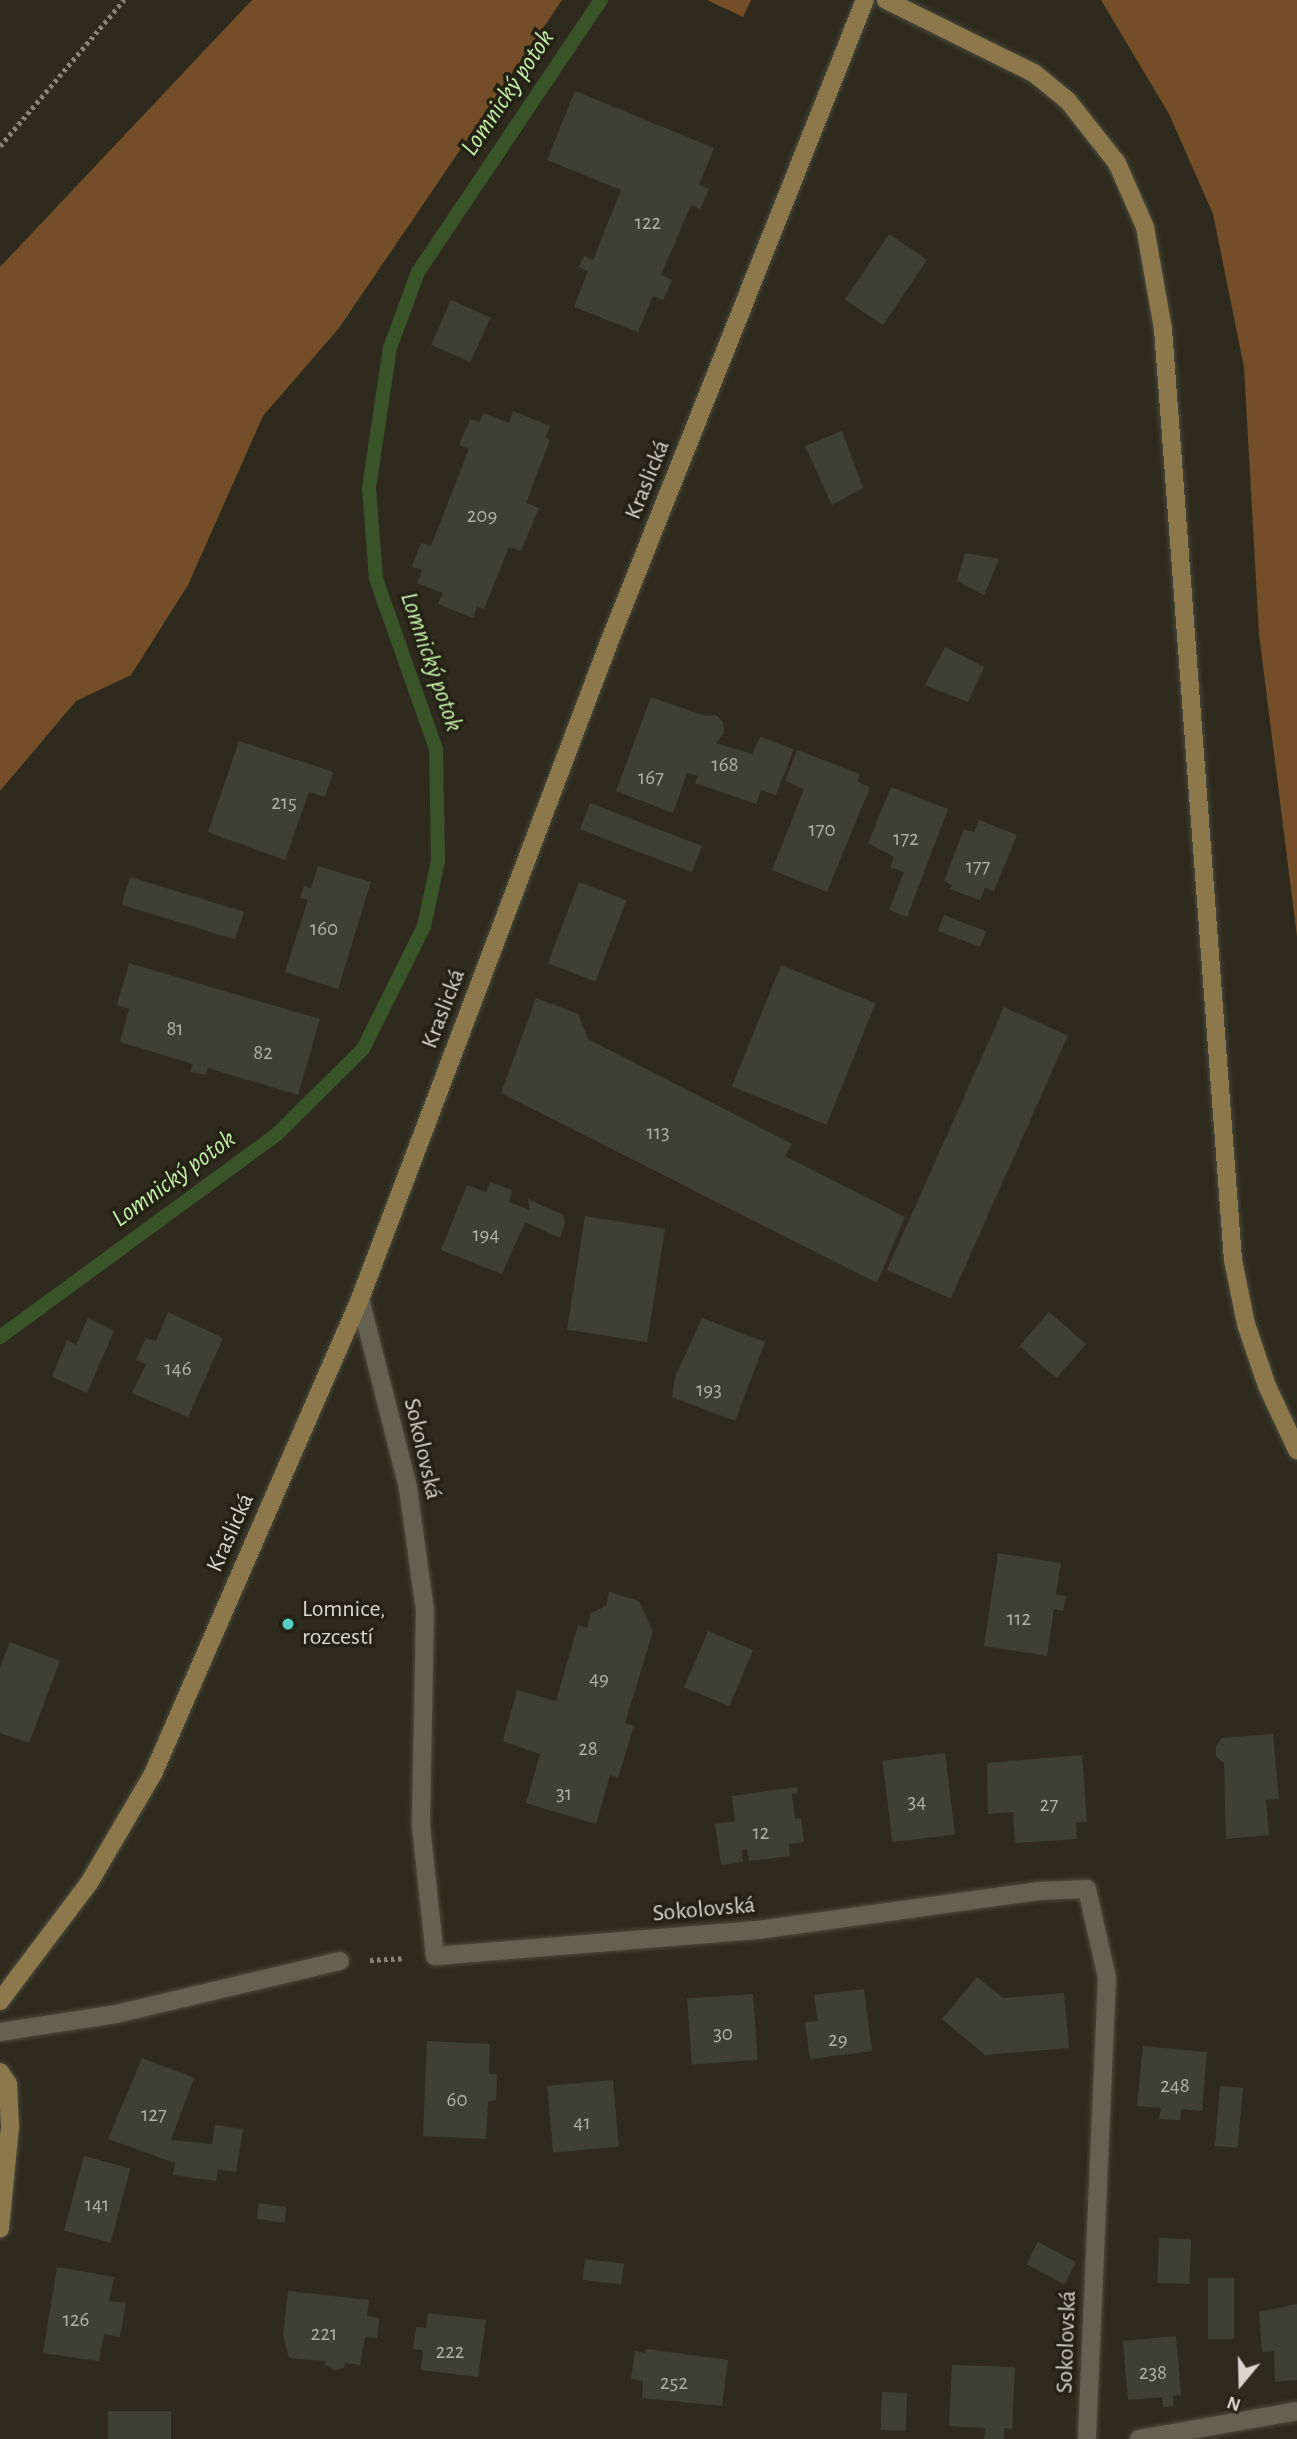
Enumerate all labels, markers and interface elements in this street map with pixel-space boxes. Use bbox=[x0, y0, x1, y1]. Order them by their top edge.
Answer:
water label: Lomnický potok bbox=[454, 24, 562, 162]
house number: 122 bbox=[635, 210, 661, 236]
street label: Kraslická bbox=[619, 436, 677, 524]
house number: 209 bbox=[467, 503, 497, 529]
water label: Lomnický potok bbox=[393, 588, 469, 736]
house number: 168 bbox=[711, 752, 739, 778]
house number: 167 bbox=[638, 765, 664, 791]
house number: 215 bbox=[271, 790, 297, 816]
house number: 170 bbox=[808, 817, 836, 843]
house number: 172 bbox=[893, 826, 919, 852]
house number: 177 bbox=[966, 854, 990, 880]
house number: 160 bbox=[310, 916, 338, 942]
street label: Kraslická bbox=[416, 965, 472, 1053]
house number: 81 bbox=[166, 1016, 184, 1042]
house number: 82 bbox=[253, 1040, 273, 1066]
house number: 113 bbox=[646, 1120, 670, 1146]
water label: Lomnický potok bbox=[106, 1124, 242, 1234]
house number: 194 bbox=[472, 1222, 500, 1248]
house number: 146 bbox=[164, 1356, 192, 1382]
house number: 193 bbox=[696, 1377, 722, 1403]
street label: Sokolovská bbox=[396, 1396, 448, 1502]
street label: Kraslická bbox=[201, 1489, 261, 1577]
place label: Lomnice, rozcestí bbox=[302, 1596, 385, 1652]
house number: 112 bbox=[1007, 1606, 1031, 1632]
marker: Lomnice, rozcestí bbox=[280, 1616, 296, 1632]
house number: 49 bbox=[589, 1666, 609, 1692]
house number: 28 bbox=[578, 1736, 598, 1762]
house number: 31 bbox=[556, 1781, 572, 1807]
house number: 34 bbox=[908, 1789, 926, 1815]
house number: 27 bbox=[1040, 1792, 1058, 1818]
house number: 12 bbox=[753, 1820, 769, 1846]
street label: Sokolovská bbox=[651, 1891, 757, 1929]
house number: 30 bbox=[713, 2021, 733, 2047]
house number: 29 bbox=[828, 2027, 848, 2053]
house number: 248 bbox=[1160, 2073, 1190, 2099]
house number: 60 bbox=[447, 2087, 467, 2113]
house number: 127 bbox=[141, 2102, 167, 2128]
house number: 41 bbox=[573, 2110, 591, 2136]
house number: 141 bbox=[85, 2192, 109, 2218]
street label: Sokolovská bbox=[1051, 2290, 1083, 2394]
house number: 126 bbox=[63, 2307, 89, 2333]
house number: 221 bbox=[311, 2321, 337, 2347]
house number: 222 bbox=[436, 2339, 464, 2365]
north arrow bbox=[1206, 2348, 1276, 2418]
house number: 238 bbox=[1139, 2360, 1167, 2386]
house number: 252 bbox=[660, 2370, 688, 2396]
text: N bbox=[1225, 2392, 1243, 2414]

